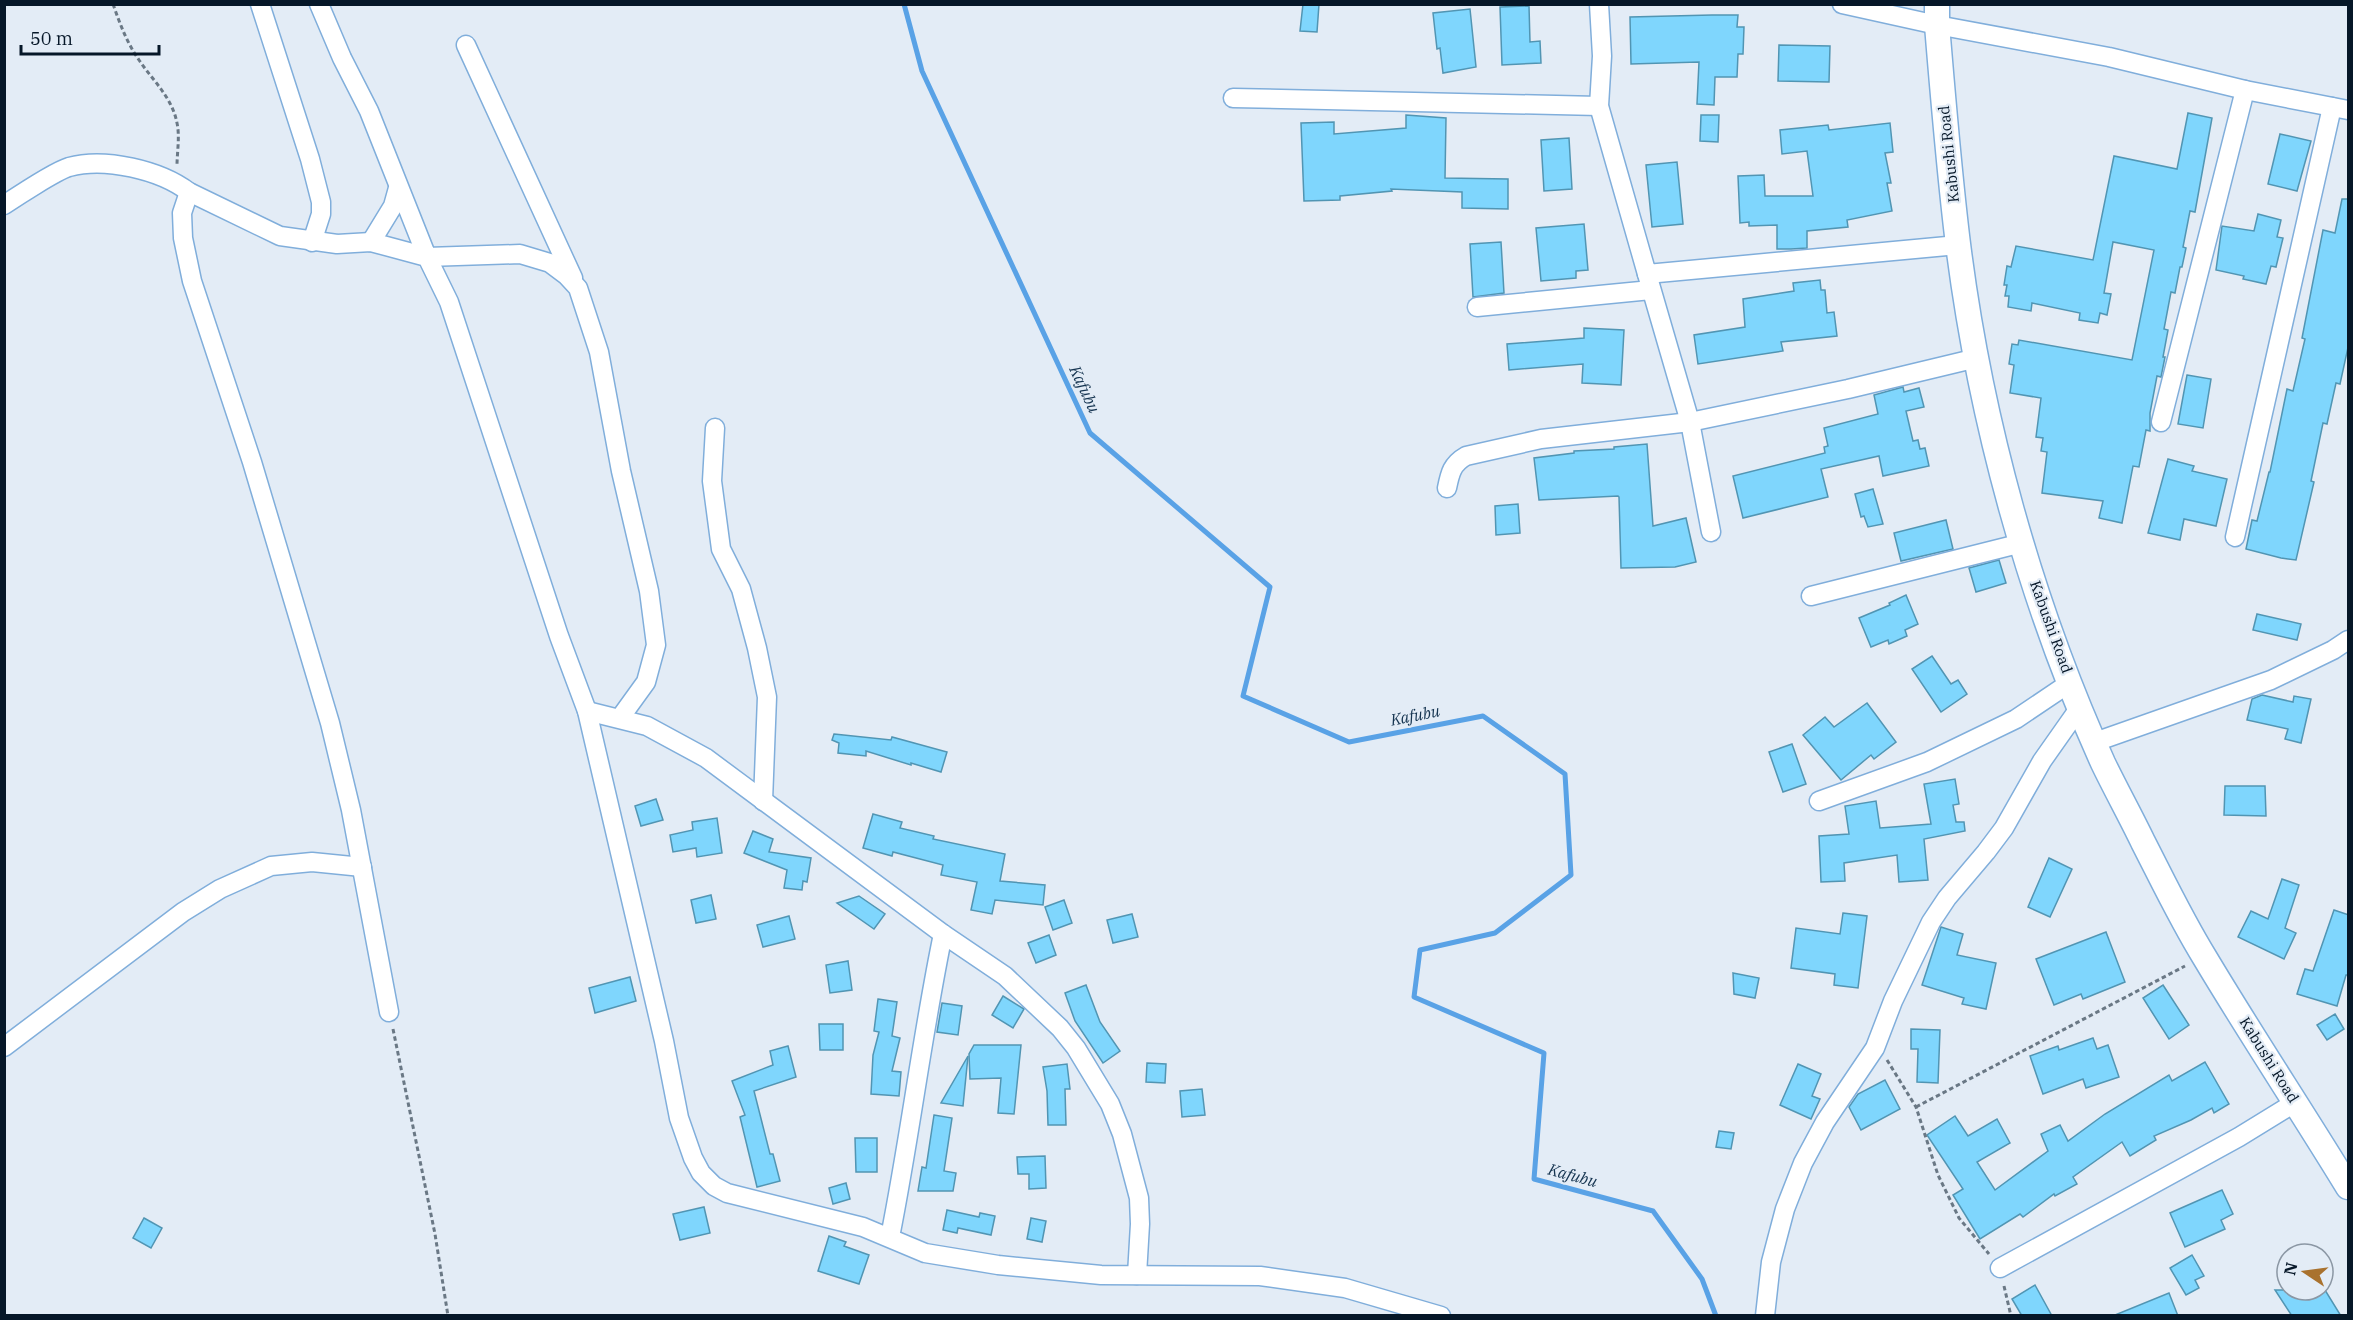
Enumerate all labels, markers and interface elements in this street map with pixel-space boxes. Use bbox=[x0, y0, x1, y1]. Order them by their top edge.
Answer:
scale bar bbox=[21, 18, 159, 56]
text: 50 m bbox=[30, 27, 73, 50]
street label: Kabushi Road bbox=[1934, 105, 1963, 203]
water label: Kafubu bbox=[1065, 361, 1105, 416]
street label: Kabushi Road bbox=[2026, 578, 2077, 676]
water label: Kafubu bbox=[1388, 700, 1441, 730]
street label: Kabushi Road bbox=[2236, 1013, 2303, 1106]
water label: Kafubu bbox=[1545, 1159, 1600, 1191]
north arrow bbox=[2275, 1242, 2335, 1302]
text: N bbox=[2279, 1260, 2302, 1277]

